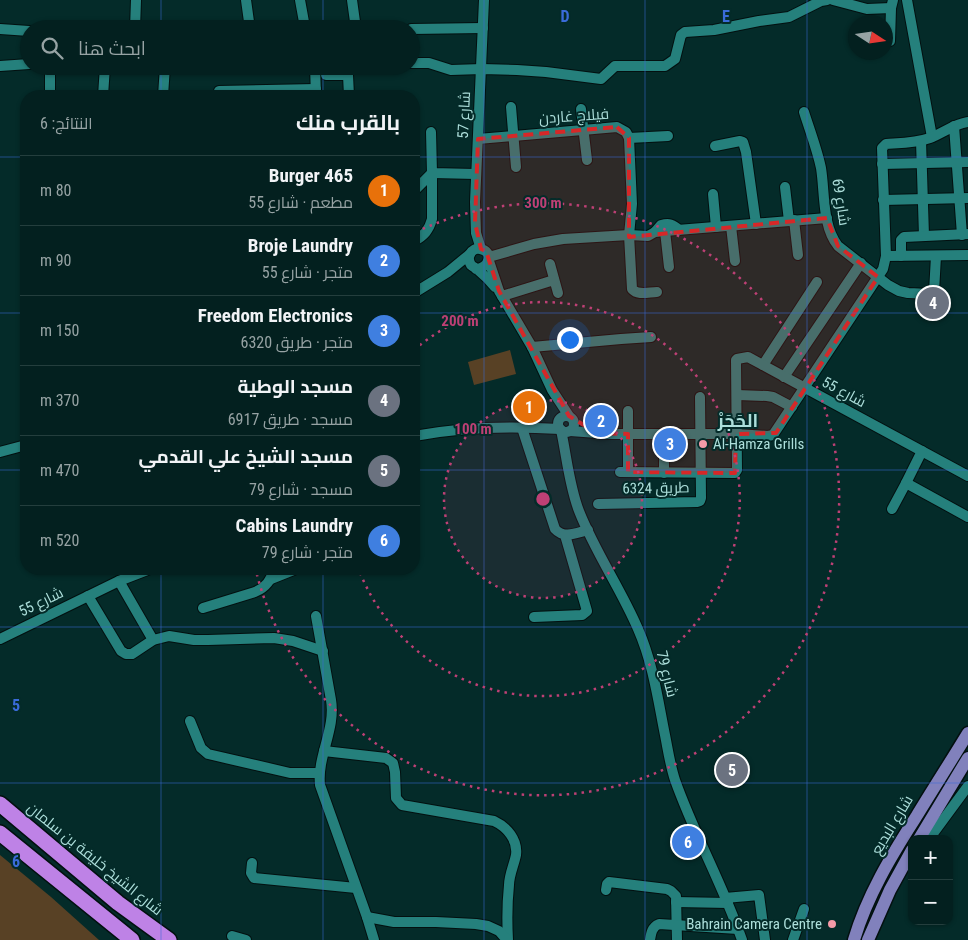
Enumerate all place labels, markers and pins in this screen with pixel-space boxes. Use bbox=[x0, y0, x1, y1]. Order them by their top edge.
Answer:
pin: 4 bbox=[917, 284, 949, 322]
pin: 1 bbox=[513, 388, 545, 426]
pin: 2 bbox=[585, 402, 617, 440]
pin: 3 bbox=[654, 425, 686, 463]
place label: Al-Hamza Grills bbox=[713, 435, 805, 453]
marker: Al-Hamza Grills bbox=[697, 438, 709, 450]
centre of rings bbox=[534, 490, 552, 508]
pin: 5 bbox=[716, 751, 748, 789]
pin: 6 bbox=[672, 823, 704, 861]
place label: Bahrain Camera Centre bbox=[686, 915, 822, 933]
marker: Bahrain Camera Centre bbox=[826, 918, 838, 930]

